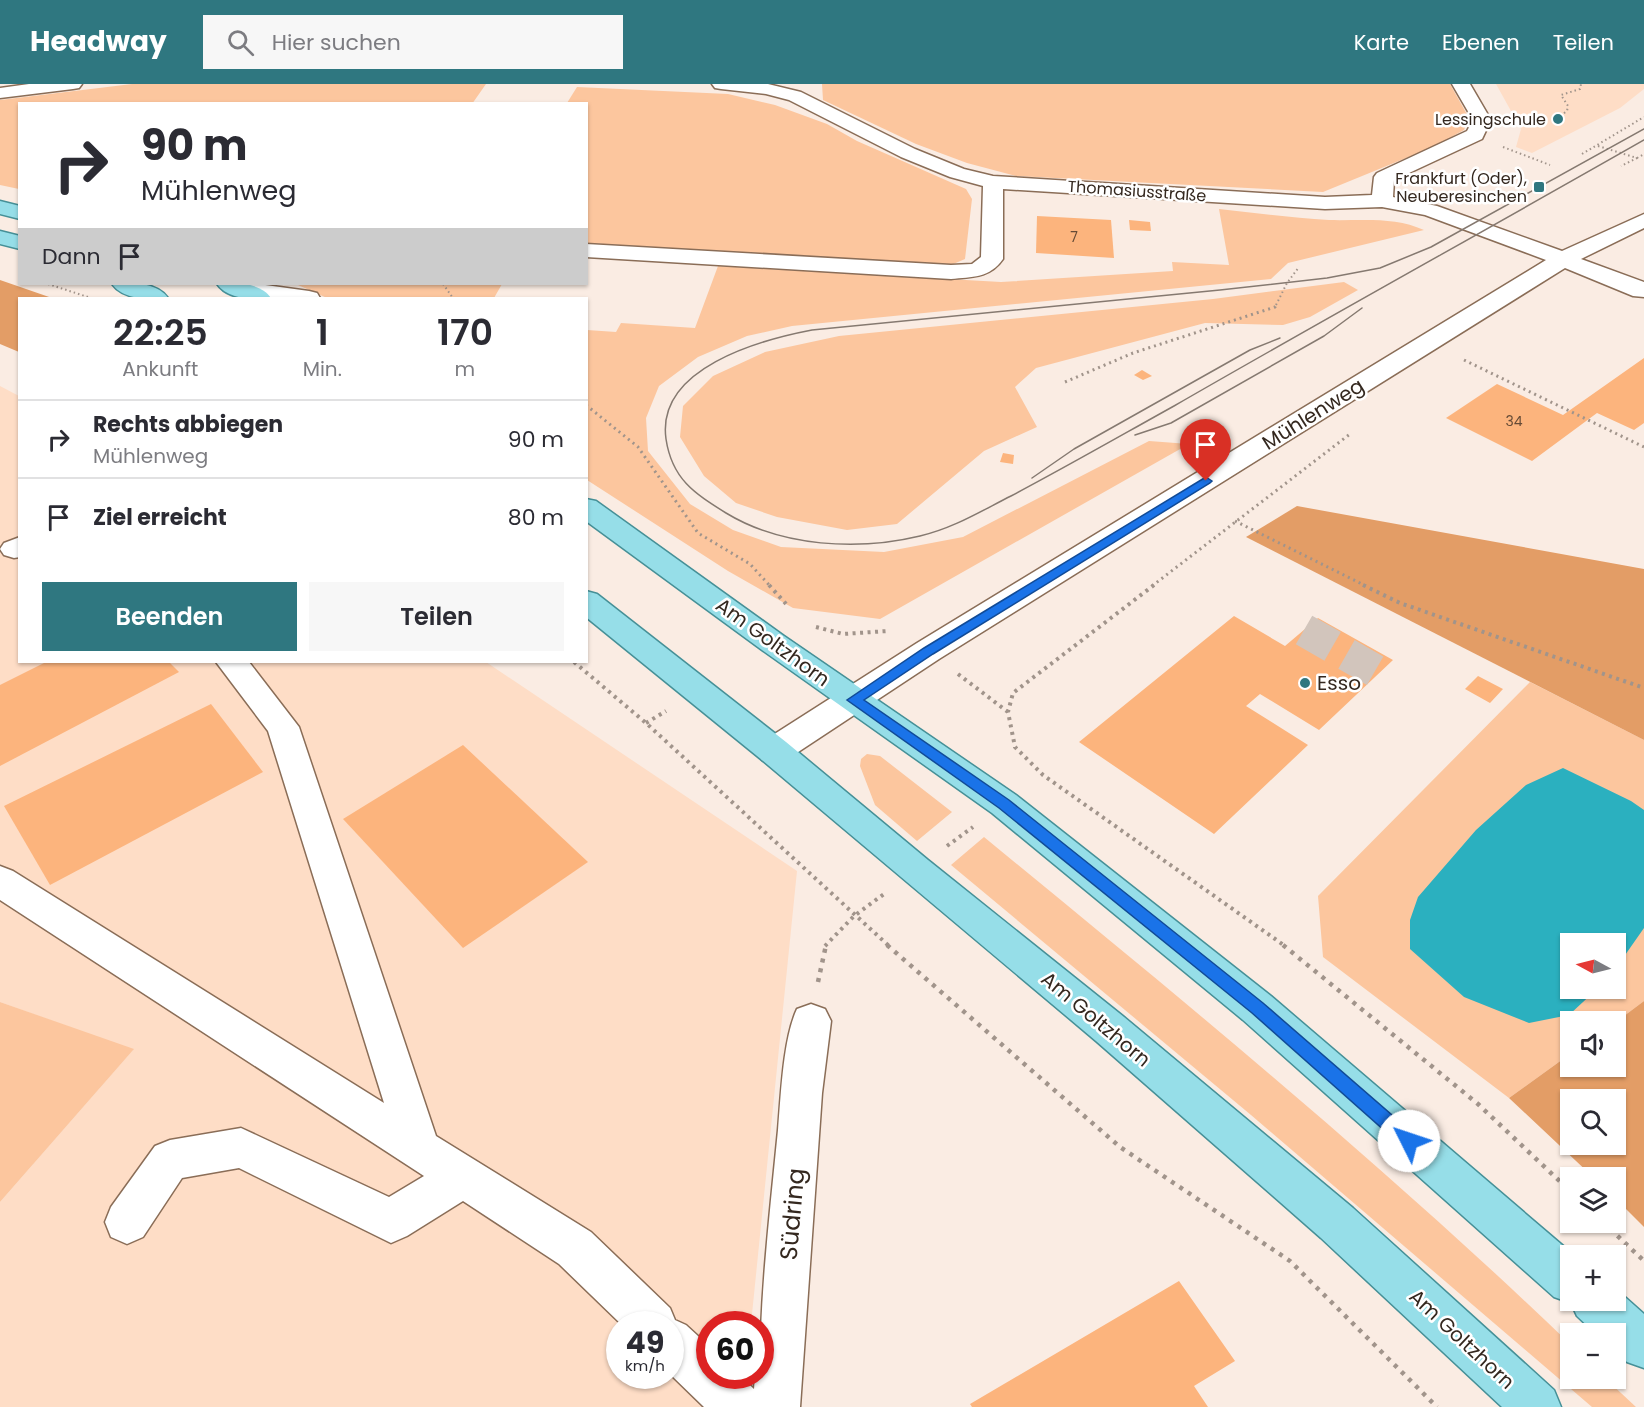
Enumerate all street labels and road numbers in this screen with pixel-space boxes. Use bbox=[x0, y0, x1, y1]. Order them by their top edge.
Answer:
street label: Thomasiusstraße bbox=[1067, 175, 1207, 207]
street label: Mühlenweg bbox=[1257, 372, 1369, 456]
street label: Am Goltzhorn bbox=[710, 591, 836, 693]
street label: Am Goltzhorn bbox=[1035, 965, 1157, 1073]
street label: Südring bbox=[772, 1167, 812, 1261]
street label: Am Goltzhorn bbox=[1403, 1283, 1521, 1395]

